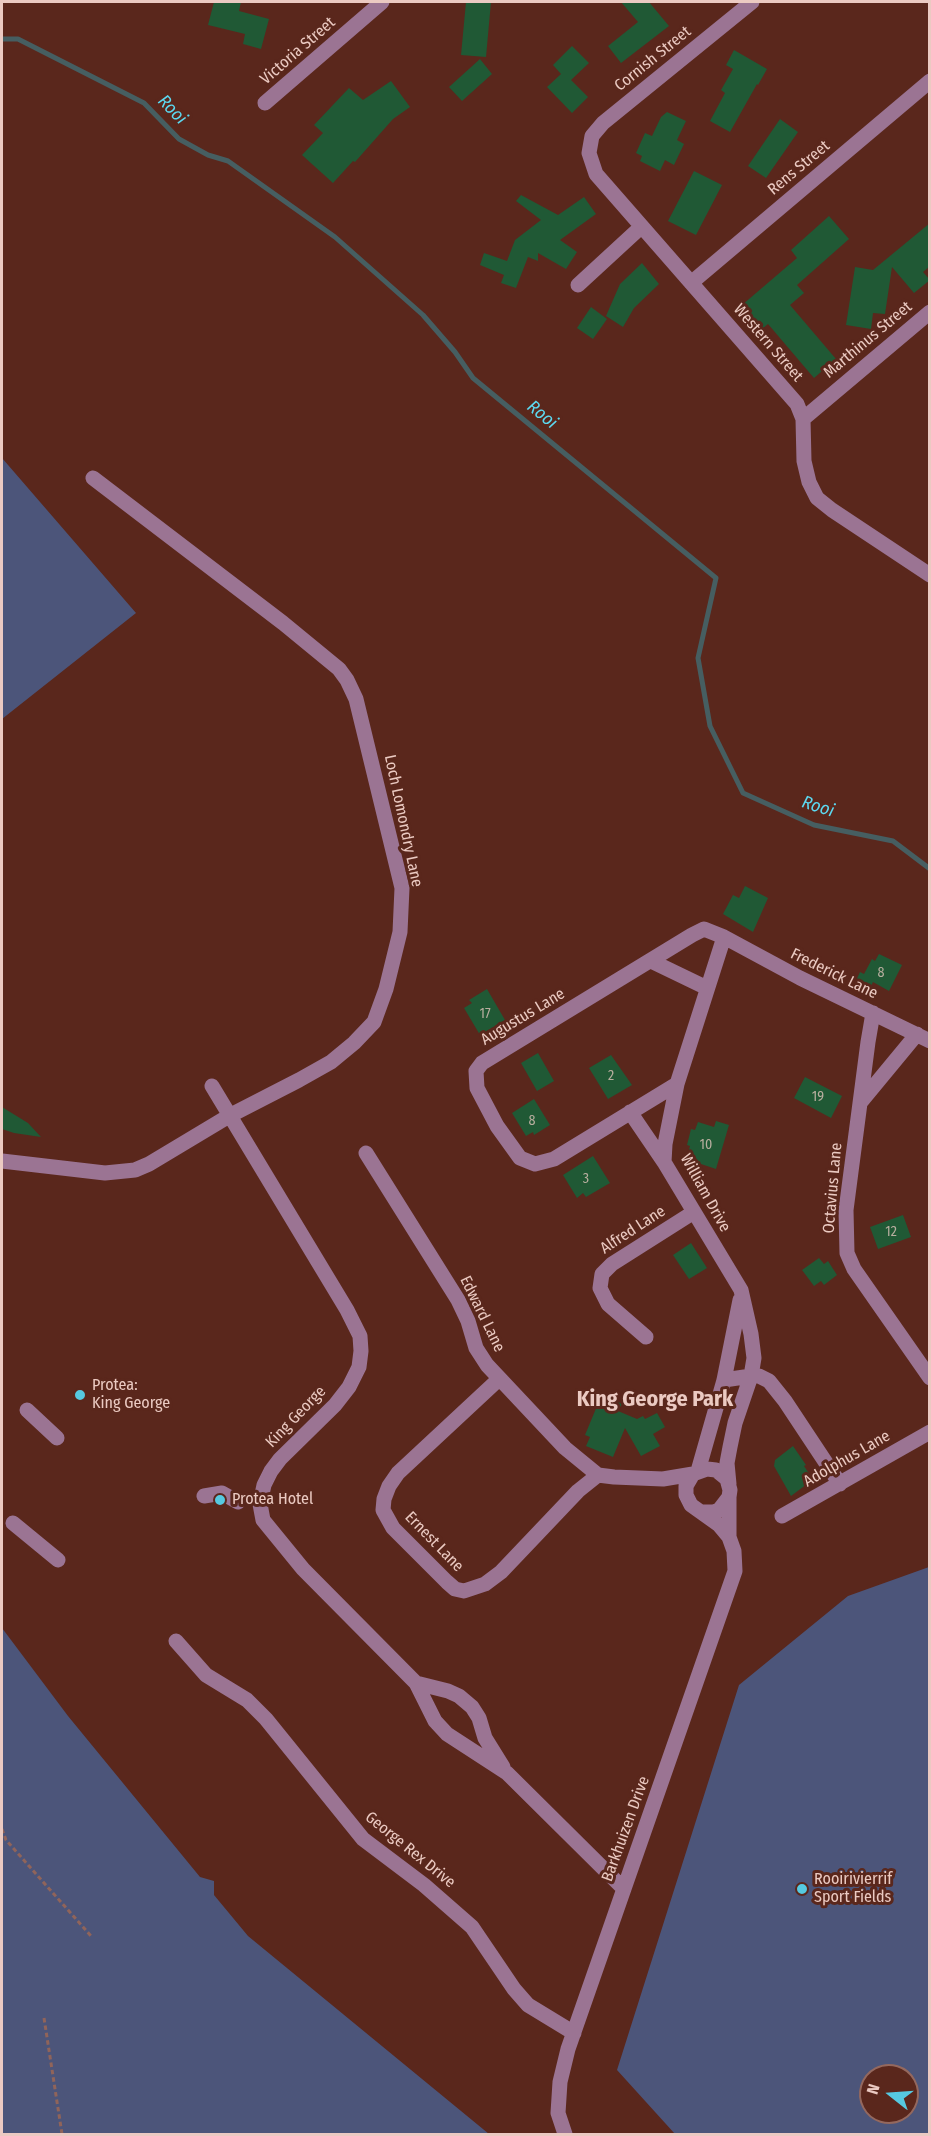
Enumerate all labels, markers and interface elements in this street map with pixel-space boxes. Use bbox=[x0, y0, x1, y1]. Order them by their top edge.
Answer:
street label: Victoria Street bbox=[257, 13, 339, 89]
street label: Cornish Street bbox=[611, 22, 695, 96]
water label: Rooi bbox=[153, 91, 191, 129]
street label: Rens Street bbox=[764, 137, 834, 199]
street label: Marthinus Street bbox=[820, 298, 916, 382]
street label: Western Street bbox=[729, 300, 807, 386]
water label: Rooi bbox=[522, 396, 562, 434]
street label: Loch Lomondry Lane bbox=[380, 753, 426, 889]
water label: Rooi bbox=[799, 792, 837, 822]
street label: Frederick Lane bbox=[787, 945, 881, 1003]
house number: 8 bbox=[878, 965, 884, 981]
street label: Augustus Lane bbox=[477, 984, 569, 1050]
house number: 17 bbox=[479, 1006, 491, 1022]
house number: 2 bbox=[608, 1068, 614, 1084]
house number: 19 bbox=[812, 1089, 824, 1105]
house number: 8 bbox=[529, 1113, 535, 1129]
house number: 10 bbox=[700, 1137, 712, 1153]
street label: Octavius Lane bbox=[819, 1142, 847, 1234]
street label: William Drive bbox=[676, 1151, 734, 1235]
house number: 3 bbox=[583, 1171, 589, 1187]
street label: Alfred Lane bbox=[597, 1202, 669, 1258]
house number: 12 bbox=[885, 1224, 897, 1240]
street label: Edward Lane bbox=[455, 1273, 509, 1355]
place label: Protea: King George bbox=[92, 1376, 170, 1414]
street label: King George bbox=[262, 1382, 330, 1452]
district label: King George Park bbox=[577, 1387, 733, 1413]
marker: Protea: King George bbox=[73, 1388, 87, 1402]
street label: Adolphus Lane bbox=[800, 1427, 894, 1491]
place label: Protea Hotel bbox=[232, 1490, 313, 1510]
marker: Protea Hotel bbox=[213, 1493, 227, 1507]
street label: Ernest Lane bbox=[401, 1508, 467, 1576]
street label: Barkhuizen Drive bbox=[598, 1774, 654, 1884]
street label: George Rex Drive bbox=[361, 1808, 459, 1892]
place label: Rooirivierrif Sport Fields bbox=[814, 1870, 892, 1908]
marker: Rooirivierrif Sport Fields bbox=[795, 1882, 809, 1896]
north arrow bbox=[859, 2064, 919, 2124]
text: N bbox=[863, 2082, 884, 2097]

